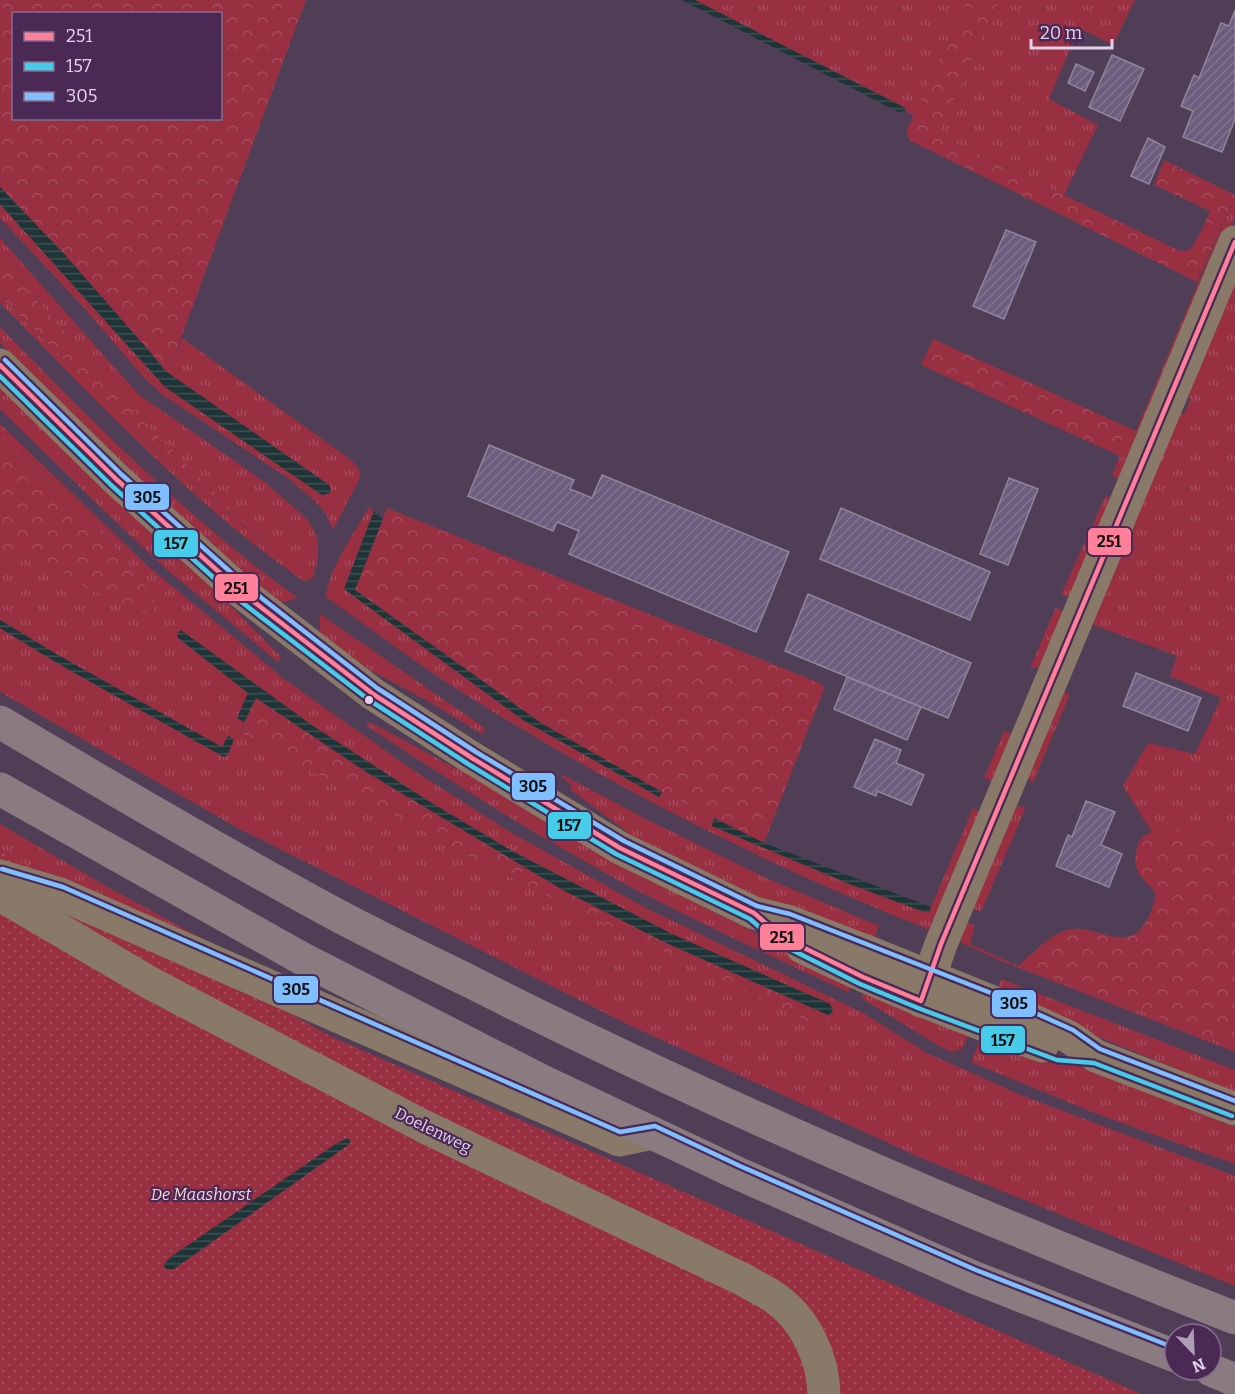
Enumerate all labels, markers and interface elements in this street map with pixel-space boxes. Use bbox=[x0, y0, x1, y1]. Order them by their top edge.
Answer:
legend bbox=[12, 12, 222, 120]
scale bar bbox=[1031, 12, 1112, 50]
text: 20 m bbox=[1040, 22, 1082, 44]
text: 251 bbox=[66, 25, 93, 47]
text: 157 bbox=[66, 55, 92, 77]
text: 305 bbox=[66, 85, 97, 107]
line badge: 305 bbox=[124, 483, 170, 511]
text: 305 bbox=[133, 488, 161, 507]
line badge: 251 bbox=[1087, 527, 1132, 556]
line badge: 157 bbox=[153, 529, 199, 558]
text: 251 bbox=[1097, 532, 1121, 551]
text: 157 bbox=[164, 534, 188, 553]
line badge: 251 bbox=[214, 573, 259, 602]
text: 251 bbox=[224, 579, 248, 598]
unlabelled marker bbox=[363, 694, 375, 706]
line badge: 305 bbox=[511, 772, 556, 801]
text: 305 bbox=[519, 777, 547, 796]
line badge: 157 bbox=[547, 811, 592, 840]
text: 157 bbox=[557, 816, 581, 835]
line badge: 251 bbox=[759, 923, 805, 951]
text: 251 bbox=[770, 928, 794, 947]
line badge: 305 bbox=[273, 975, 319, 1004]
text: 305 bbox=[282, 980, 310, 999]
line badge: 305 bbox=[991, 989, 1037, 1018]
text: 305 bbox=[1000, 994, 1028, 1013]
line badge: 157 bbox=[980, 1025, 1026, 1054]
text: 157 bbox=[991, 1031, 1015, 1050]
street label: Doelenweg bbox=[392, 1103, 474, 1157]
park label: De Maashorst bbox=[151, 1185, 251, 1204]
north arrow bbox=[1163, 1322, 1223, 1382]
text: N bbox=[1189, 1354, 1208, 1377]

